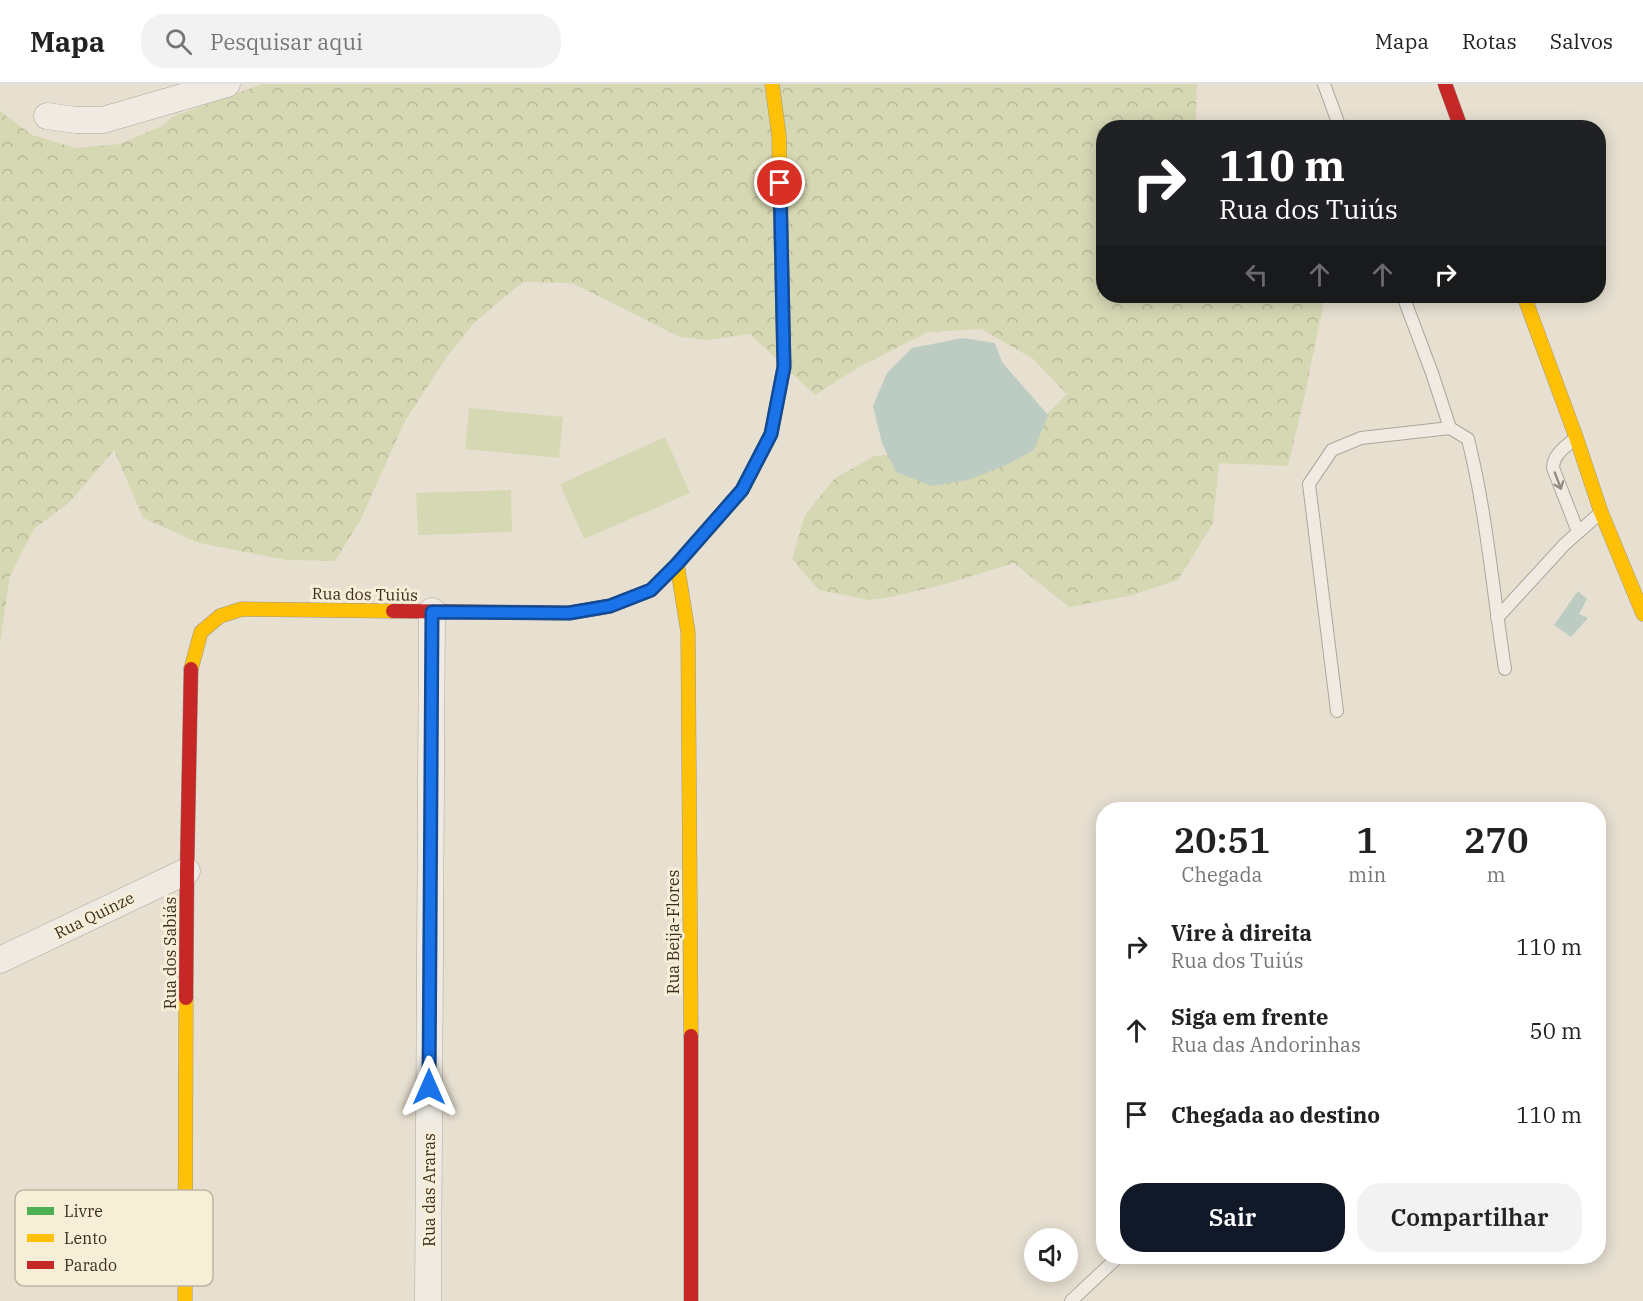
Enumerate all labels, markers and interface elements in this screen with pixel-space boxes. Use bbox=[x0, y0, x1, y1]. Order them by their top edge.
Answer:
search box bbox=[141, 14, 561, 68]
text: Mapa bbox=[30, 23, 105, 60]
icon: search bbox=[162, 25, 195, 58]
text: Pesquisar aqui bbox=[210, 27, 363, 56]
text: Mapa bbox=[1375, 27, 1429, 55]
text: Rotas bbox=[1462, 27, 1517, 55]
text: Salvos bbox=[1550, 27, 1613, 55]
text: 110 m bbox=[1219, 138, 1345, 193]
icon: right bbox=[1120, 144, 1198, 222]
pin bbox=[754, 157, 805, 208]
icon: arrive bbox=[763, 166, 796, 199]
text: Rua dos Tuiús bbox=[1219, 191, 1398, 226]
icon: left bbox=[1240, 258, 1273, 291]
icon: ahead bbox=[1303, 258, 1336, 291]
icon: ahead bbox=[1366, 258, 1399, 291]
icon: right bbox=[1429, 258, 1462, 291]
one-way arrow bbox=[1553, 472, 1564, 490]
street label: Rua dos Tuiús bbox=[312, 583, 418, 605]
text: 20:51 bbox=[1173, 816, 1271, 863]
text: 1 bbox=[1356, 816, 1378, 863]
text: 270 bbox=[1464, 816, 1529, 863]
text: Chegada bbox=[1182, 861, 1263, 888]
text: min bbox=[1348, 861, 1386, 888]
text: m bbox=[1487, 861, 1506, 888]
street label: Rua Beija-Flores bbox=[663, 870, 683, 994]
street label: Rua Quinze bbox=[51, 887, 137, 943]
street label: Rua dos Sabiás bbox=[160, 897, 180, 1009]
text: Vire à direita bbox=[1171, 918, 1312, 947]
icon: right bbox=[1120, 930, 1153, 963]
text: 110 m bbox=[1516, 932, 1582, 961]
text: Rua dos Tuiús bbox=[1171, 947, 1304, 974]
text: Siga em frente bbox=[1171, 1002, 1328, 1031]
icon: ahead bbox=[1120, 1014, 1153, 1047]
text: 50 m bbox=[1530, 1016, 1582, 1045]
text: Rua das Andorinhas bbox=[1171, 1031, 1361, 1058]
position arrow bbox=[397, 1055, 461, 1119]
icon: arrive bbox=[1120, 1098, 1153, 1131]
text: Chegada ao destino bbox=[1171, 1100, 1380, 1129]
text: 110 m bbox=[1516, 1100, 1582, 1129]
street label: Rua das Araras bbox=[419, 1133, 439, 1247]
button: Sair bbox=[1120, 1183, 1345, 1252]
button: Compartilhar bbox=[1357, 1183, 1582, 1252]
legend bbox=[15, 1190, 213, 1286]
text: Livre bbox=[64, 1201, 103, 1221]
text: Lento bbox=[64, 1228, 107, 1248]
map controls bbox=[1024, 1228, 1078, 1282]
button: sound bbox=[1024, 1228, 1078, 1282]
text: Parado bbox=[64, 1255, 117, 1275]

